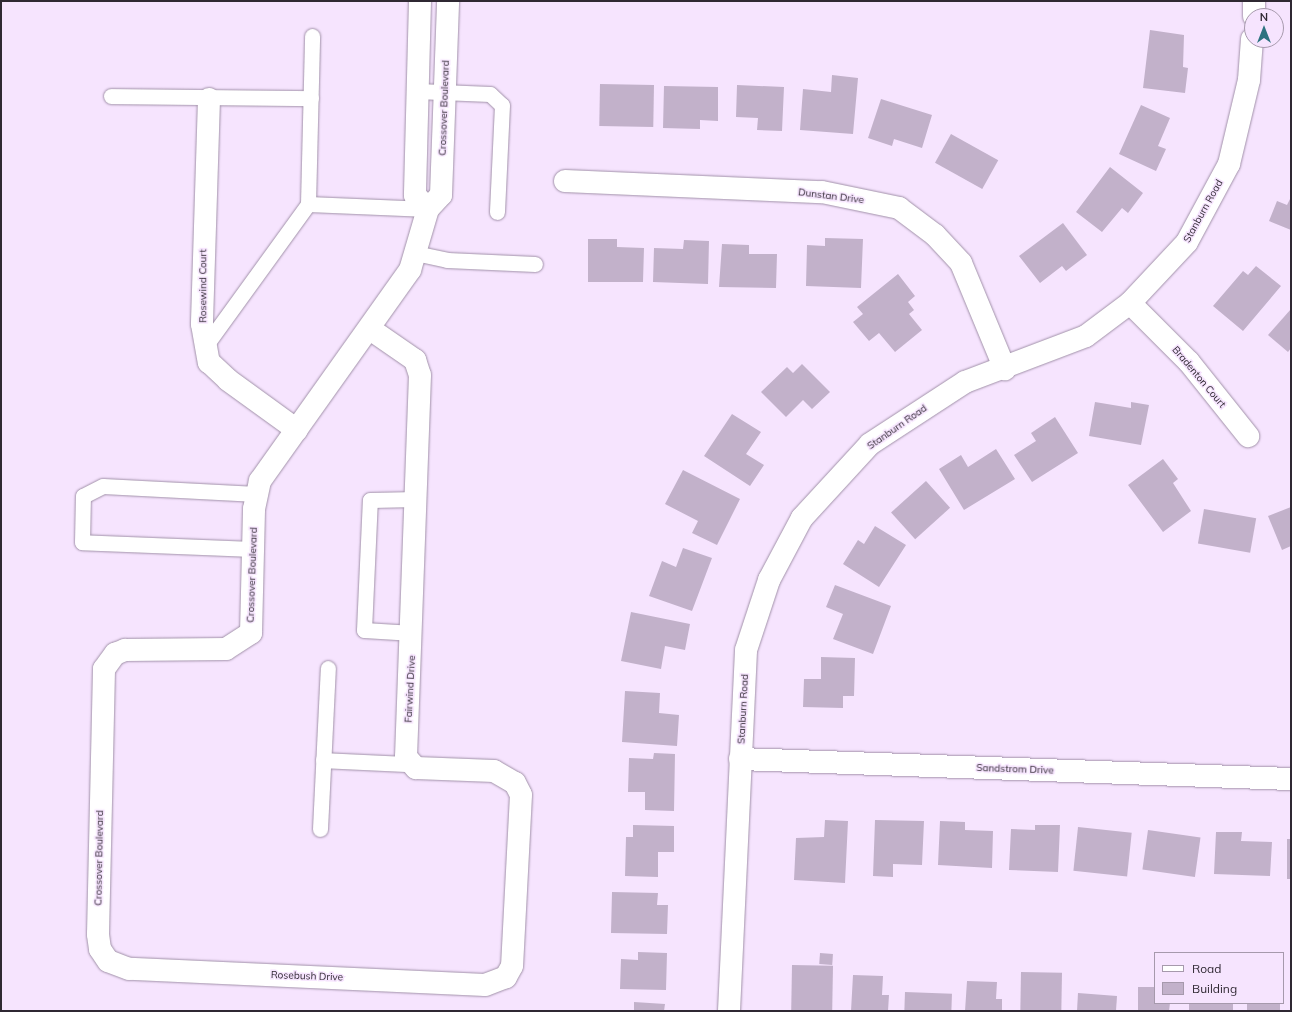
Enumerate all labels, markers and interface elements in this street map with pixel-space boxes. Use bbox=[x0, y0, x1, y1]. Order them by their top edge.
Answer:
north arrow bbox=[1244, 8, 1284, 48]
text: N bbox=[1260, 10, 1268, 24]
street label: Crossover Boulevard bbox=[436, 60, 452, 156]
street label: Stanburn Road bbox=[1181, 177, 1225, 245]
street label: Dunstan Drive bbox=[797, 186, 865, 206]
street label: Rosewind Court bbox=[197, 249, 209, 323]
street label: Bradenton Court bbox=[1170, 344, 1228, 410]
street label: Stanburn Road bbox=[865, 402, 929, 452]
street label: Crossover Boulevard bbox=[244, 527, 260, 623]
street label: Fairwind Drive bbox=[402, 655, 418, 723]
street label: Stanburn Road bbox=[735, 674, 751, 744]
street label: Sandstrom Drive bbox=[976, 762, 1054, 776]
street label: Crossover Boulevard bbox=[92, 810, 106, 906]
legend bbox=[1154, 952, 1284, 1004]
text: Road bbox=[1192, 961, 1221, 976]
street label: Rosebush Drive bbox=[271, 969, 343, 983]
text: Building bbox=[1192, 981, 1237, 996]

